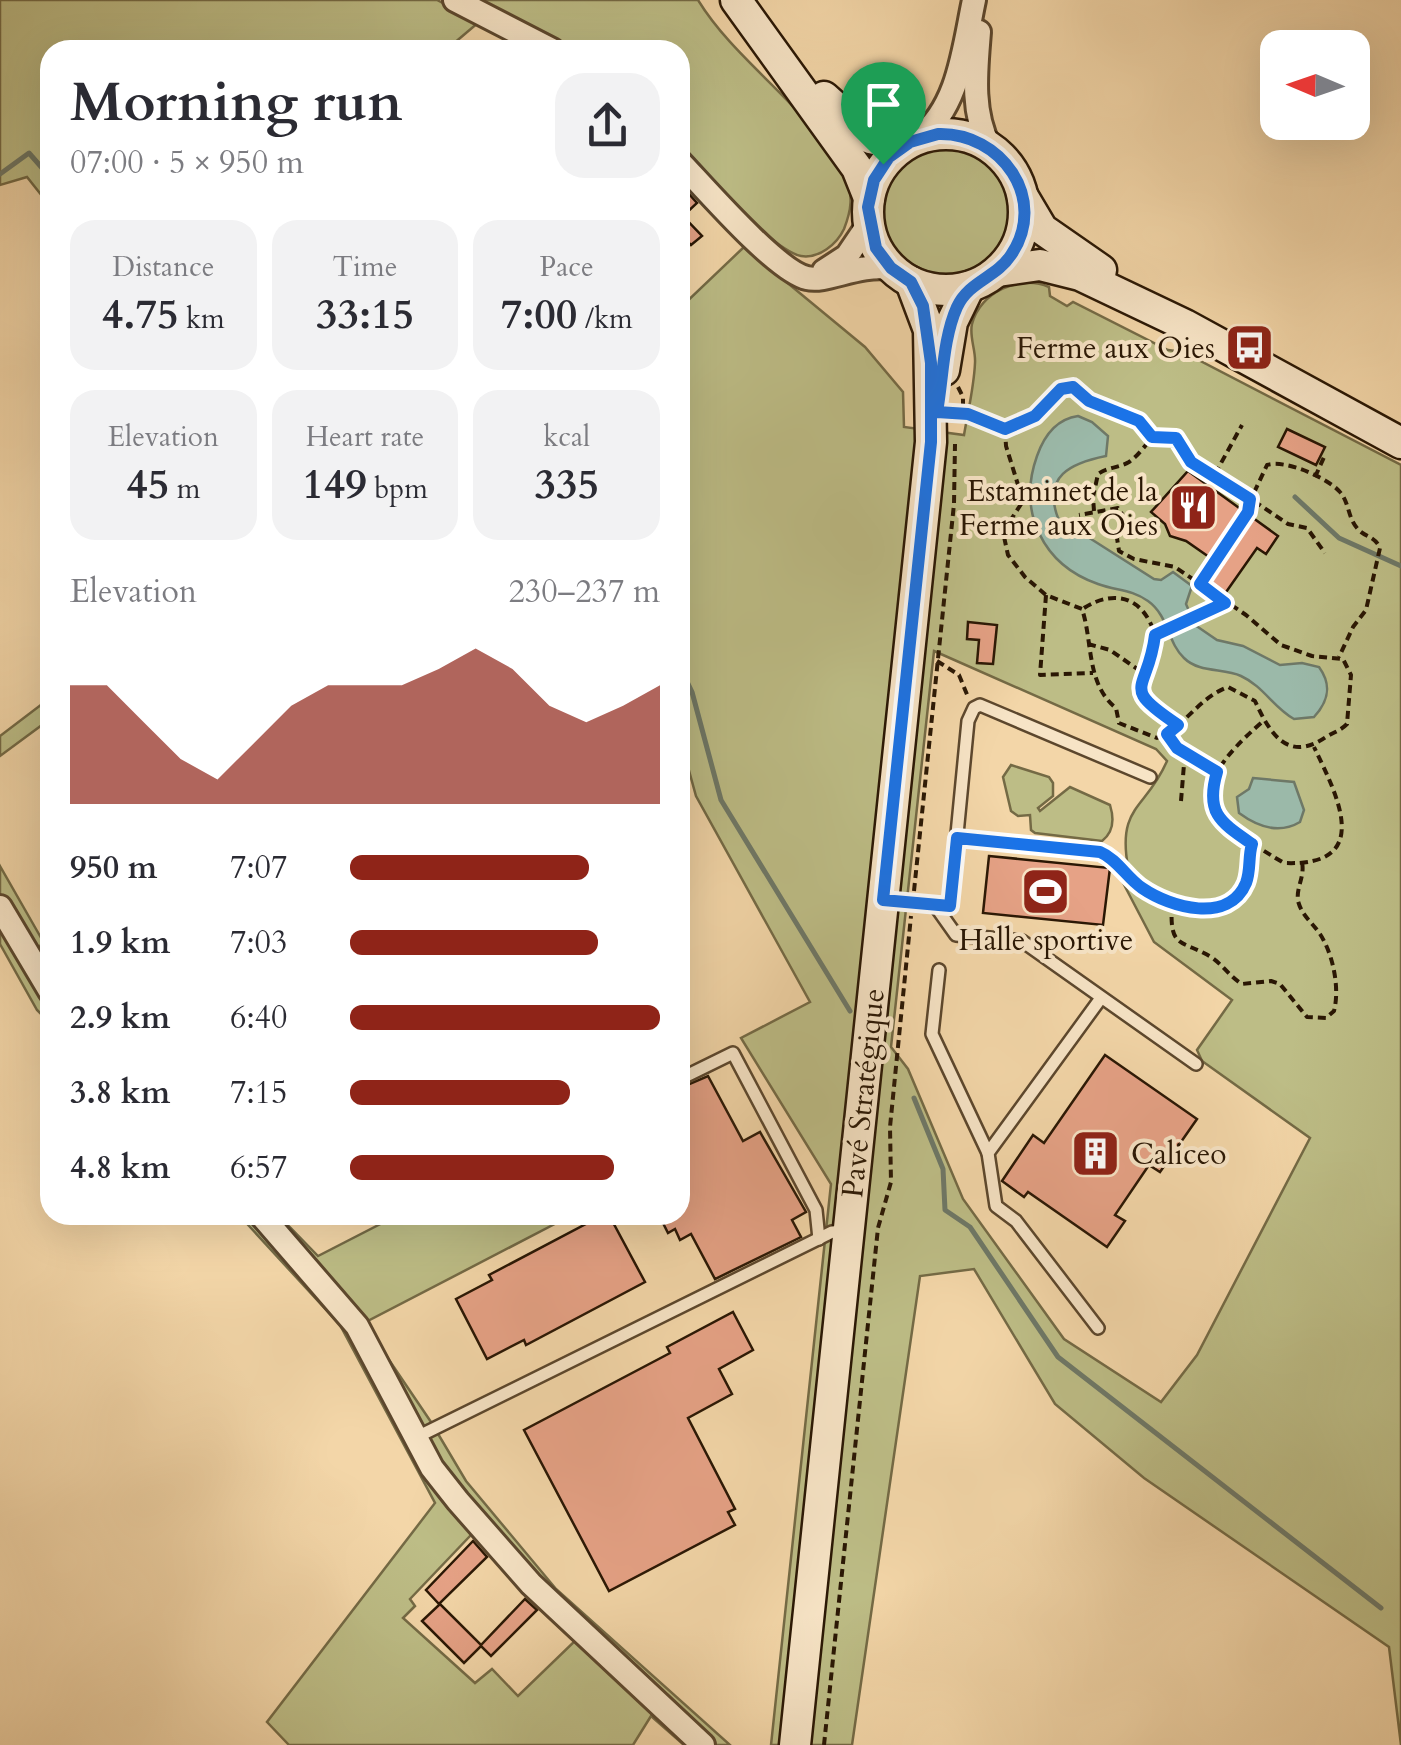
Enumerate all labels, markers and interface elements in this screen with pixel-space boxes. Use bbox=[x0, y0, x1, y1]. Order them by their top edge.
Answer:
north arrow bbox=[1260, 30, 1370, 140]
map controls bbox=[1260, 30, 1370, 140]
pin bbox=[841, 62, 926, 165]
text: Morning run bbox=[70, 66, 403, 140]
button: share bbox=[555, 73, 660, 178]
icon: arrive bbox=[856, 77, 911, 132]
text: 07:00 · 5 × 950 m bbox=[70, 141, 304, 185]
text: Distance bbox=[112, 248, 215, 286]
text: Time bbox=[333, 248, 397, 286]
text: Pace bbox=[540, 248, 594, 286]
text: 4.75 bbox=[102, 286, 179, 343]
text: 33:15 bbox=[316, 286, 414, 343]
text: 7:00 bbox=[501, 286, 577, 343]
text: km bbox=[179, 300, 225, 338]
text: /km bbox=[577, 300, 633, 338]
bus stop icon: Ferme aux Oies bbox=[1224, 322, 1276, 374]
place label: Ferme aux Oies bbox=[1016, 328, 1215, 369]
text: Elevation bbox=[108, 418, 219, 456]
text: Heart rate bbox=[306, 418, 424, 456]
text: kcal bbox=[543, 418, 590, 456]
text: 45 bbox=[126, 456, 169, 513]
text: 149 bbox=[302, 456, 367, 513]
text: 335 bbox=[534, 456, 599, 513]
text: m bbox=[169, 470, 200, 508]
text: bpm bbox=[367, 470, 428, 508]
place label: Estaminet de la Ferme aux Oies bbox=[959, 471, 1158, 546]
restaurant icon: Estaminet de la Ferme aux Oies bbox=[1167, 482, 1219, 534]
text: Elevation bbox=[70, 570, 197, 614]
text: 230–237 m bbox=[508, 570, 660, 614]
text: 950 m bbox=[70, 846, 157, 890]
text: 7:07 bbox=[230, 846, 287, 890]
sports icon: Halle sportive bbox=[1020, 865, 1072, 917]
place label: Halle sportive bbox=[959, 920, 1133, 961]
text: 1.9 km bbox=[70, 921, 170, 965]
text: 7:03 bbox=[230, 921, 287, 965]
street label: Pavé Stratégique bbox=[832, 986, 895, 1200]
text: 2.9 km bbox=[70, 996, 170, 1040]
text: 6:40 bbox=[230, 996, 287, 1040]
text: 3.8 km bbox=[70, 1071, 170, 1115]
text: 7:15 bbox=[230, 1071, 287, 1115]
building icon: Caliceo bbox=[1070, 1128, 1122, 1180]
place label: Caliceo bbox=[1131, 1134, 1227, 1175]
text: 4.8 km bbox=[70, 1146, 170, 1190]
text: 6:57 bbox=[230, 1146, 287, 1190]

